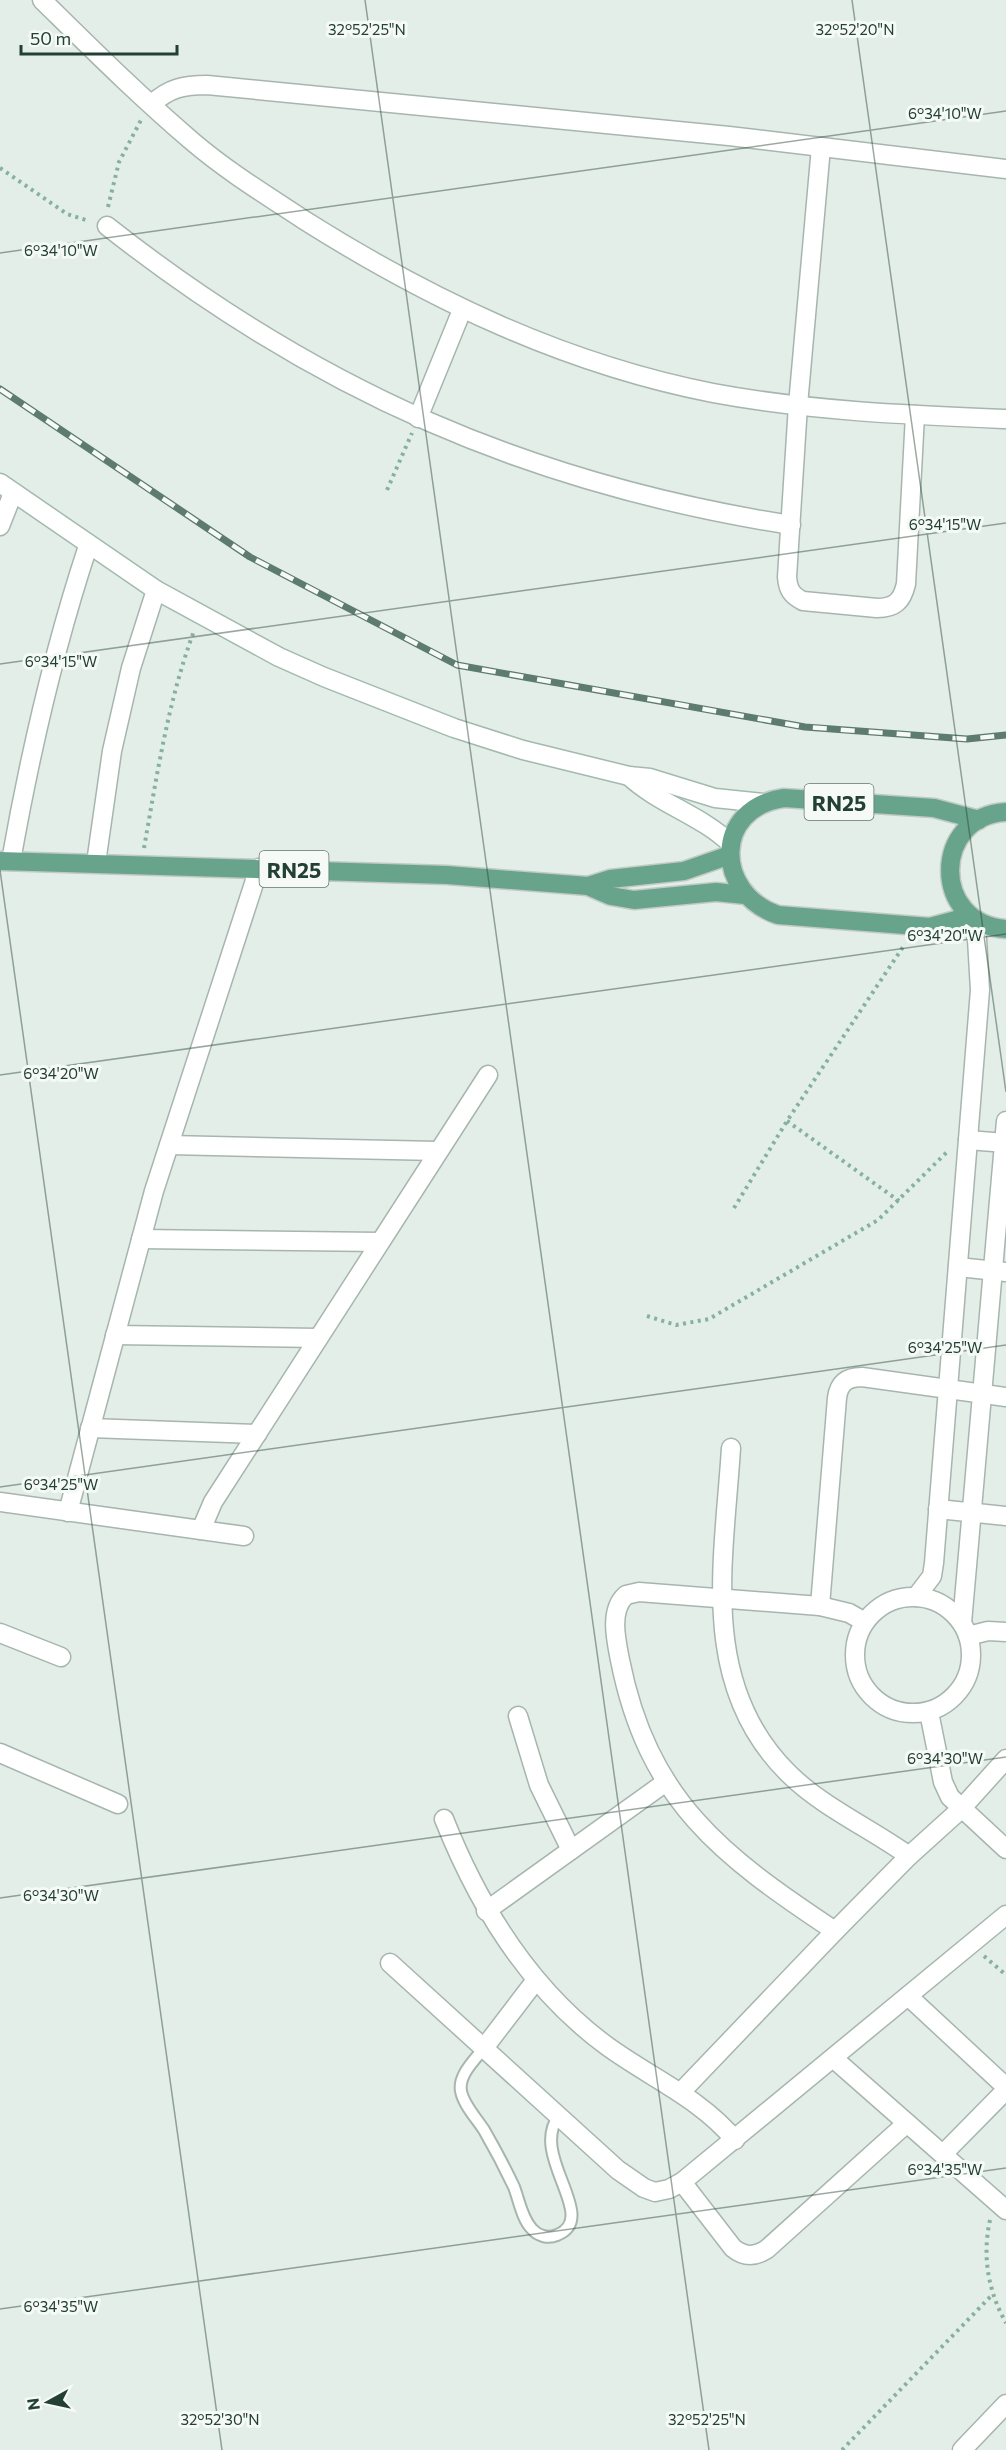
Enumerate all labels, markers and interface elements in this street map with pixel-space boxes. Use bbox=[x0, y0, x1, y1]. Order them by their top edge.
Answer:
scale bar bbox=[21, 18, 177, 56]
text: 32°52'25"N bbox=[328, 20, 406, 38]
text: 32°52'20"N bbox=[816, 20, 894, 38]
text: 50 m bbox=[30, 27, 71, 49]
text: 6°34'10"W bbox=[908, 104, 982, 122]
text: 6°34'10"W bbox=[24, 241, 98, 259]
text: 6°34'15"W bbox=[909, 515, 981, 533]
text: 6°34'15"W bbox=[25, 652, 97, 670]
road number: RN25 bbox=[804, 784, 874, 820]
road number: RN25 bbox=[260, 851, 328, 887]
text: 6°34'20"W bbox=[907, 926, 983, 944]
text: 6°34'20"W bbox=[23, 1064, 99, 1082]
text: 6°34'25"W bbox=[908, 1338, 982, 1356]
text: 6°34'25"W bbox=[24, 1475, 98, 1493]
text: 6°34'30"W bbox=[907, 1749, 983, 1767]
text: 6°34'30"W bbox=[23, 1886, 99, 1904]
text: 6°34'35"W bbox=[908, 2160, 982, 2178]
text: 6°34'35"W bbox=[24, 2297, 98, 2315]
north arrow bbox=[18, 2372, 78, 2432]
text: N bbox=[22, 2397, 43, 2411]
text: 32°52'30"N bbox=[180, 2410, 260, 2428]
text: 32°52'25"N bbox=[668, 2410, 746, 2428]

